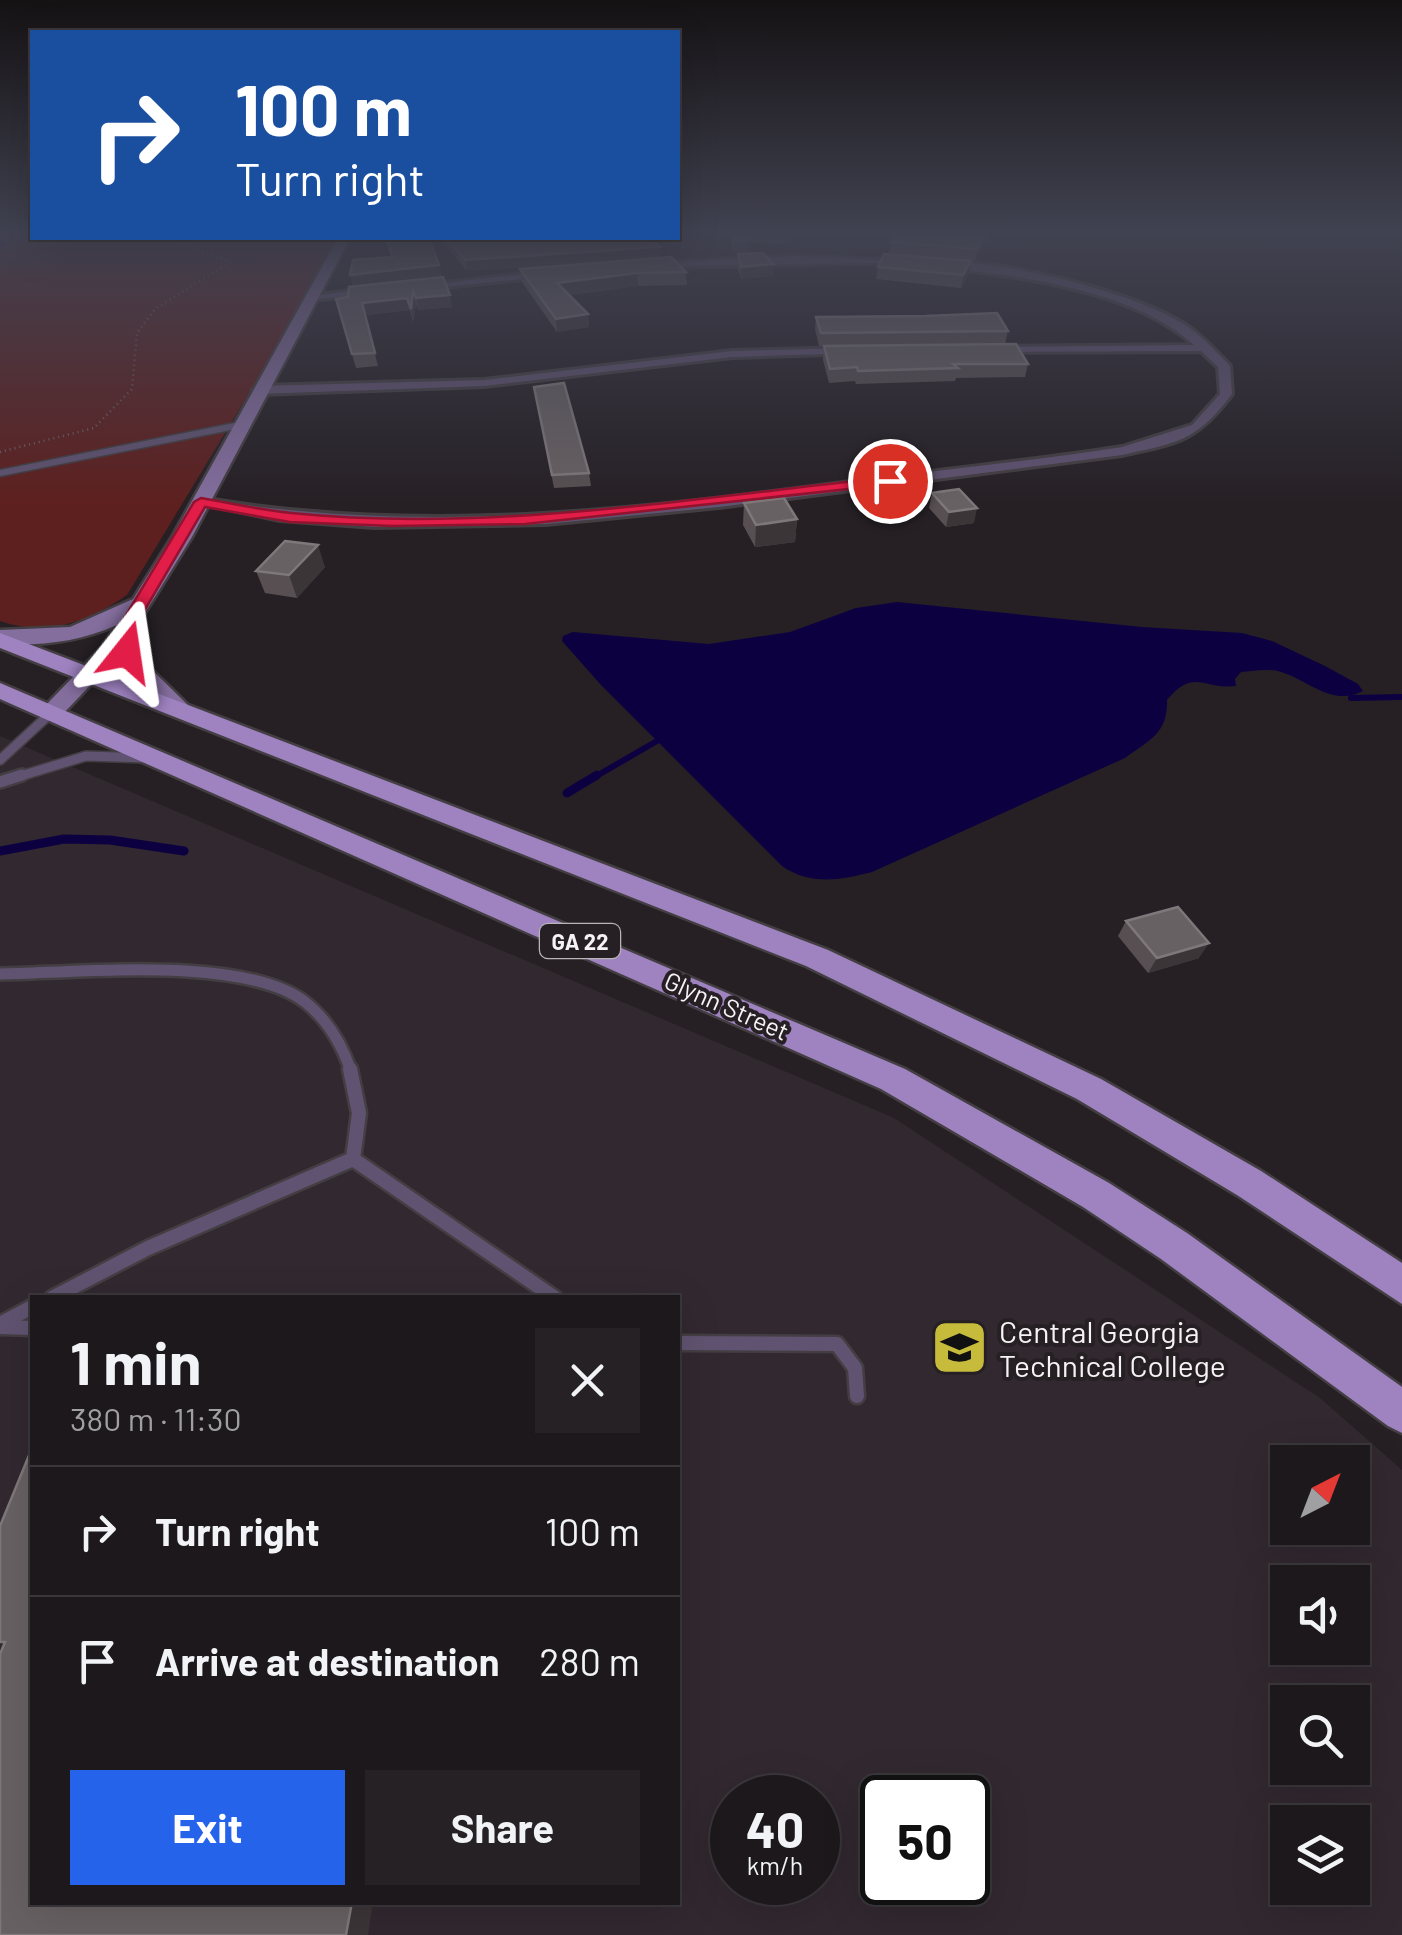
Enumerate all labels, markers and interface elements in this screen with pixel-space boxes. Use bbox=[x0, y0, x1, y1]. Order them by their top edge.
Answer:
text: 100 m bbox=[235, 66, 412, 150]
icon: right bbox=[70, 70, 200, 200]
text: Turn right bbox=[235, 151, 425, 205]
pin bbox=[848, 439, 933, 524]
icon: arrive bbox=[863, 454, 918, 509]
position arrow bbox=[75, 600, 179, 704]
road number: GA 22 bbox=[540, 924, 620, 958]
street label: Glynn Street bbox=[660, 964, 794, 1046]
place label: Central Georgia Technical College bbox=[999, 1313, 1226, 1383]
school or university icon: Central Georgia Technical College bbox=[930, 1318, 990, 1378]
text: 1 min bbox=[70, 1325, 201, 1397]
button: close bbox=[535, 1328, 640, 1433]
text: 380 m · 11:30 bbox=[70, 1399, 242, 1437]
north arrow bbox=[1270, 1445, 1370, 1545]
map controls bbox=[1270, 1445, 1370, 1905]
icon: right bbox=[70, 1504, 125, 1559]
text: Turn right bbox=[155, 1508, 320, 1554]
text: 100 m bbox=[545, 1508, 640, 1554]
button: sound bbox=[1270, 1565, 1370, 1665]
icon: arrive bbox=[70, 1634, 125, 1689]
text: Arrive at destination bbox=[155, 1638, 500, 1684]
text: 280 m bbox=[539, 1638, 640, 1684]
button: search bbox=[1270, 1685, 1370, 1785]
button: Exit bbox=[70, 1770, 345, 1885]
button: Share bbox=[365, 1770, 640, 1885]
speed limit sign: 50 bbox=[860, 1775, 990, 1905]
text: 40 bbox=[746, 1798, 804, 1858]
button: layers bbox=[1270, 1805, 1370, 1905]
text: km/h bbox=[747, 1850, 803, 1880]

